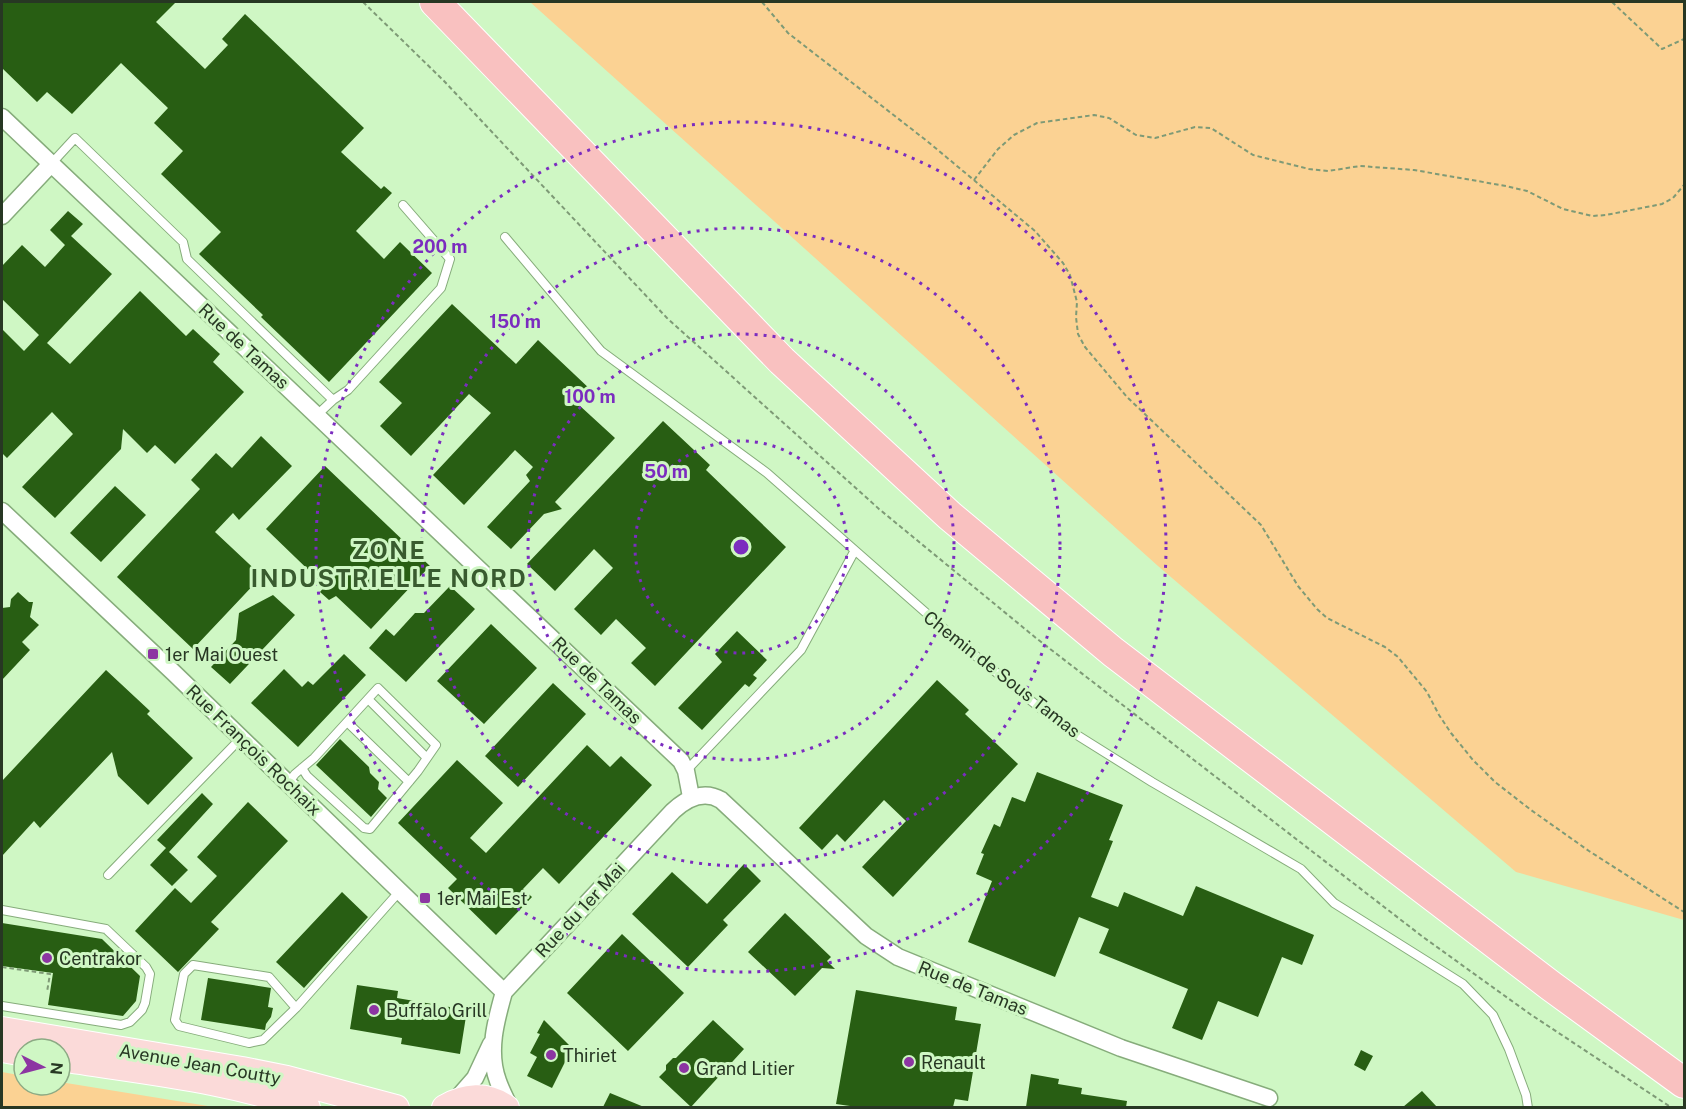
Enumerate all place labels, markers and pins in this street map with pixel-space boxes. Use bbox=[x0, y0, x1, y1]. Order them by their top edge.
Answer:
centre of rings bbox=[731, 537, 751, 557]
place label: 1er Mai Ouest bbox=[165, 644, 278, 665]
marker: 1er Mai Ouest bbox=[146, 647, 160, 661]
place label: 1er Mai Est bbox=[437, 888, 528, 909]
marker: 1er Mai Est bbox=[418, 891, 432, 905]
place label: Centrakor bbox=[59, 948, 142, 969]
marker: Centrakor bbox=[40, 951, 54, 965]
place label: Buffalo Grill bbox=[386, 1000, 487, 1021]
marker: Buffalo Grill bbox=[367, 1003, 381, 1017]
place label: Thiriet bbox=[563, 1045, 617, 1066]
marker: Thiriet bbox=[544, 1048, 558, 1062]
place label: Renault bbox=[921, 1052, 986, 1073]
marker: Renault bbox=[902, 1055, 916, 1069]
place label: Grand Litier bbox=[696, 1058, 795, 1079]
marker: Grand Litier bbox=[677, 1061, 691, 1075]

